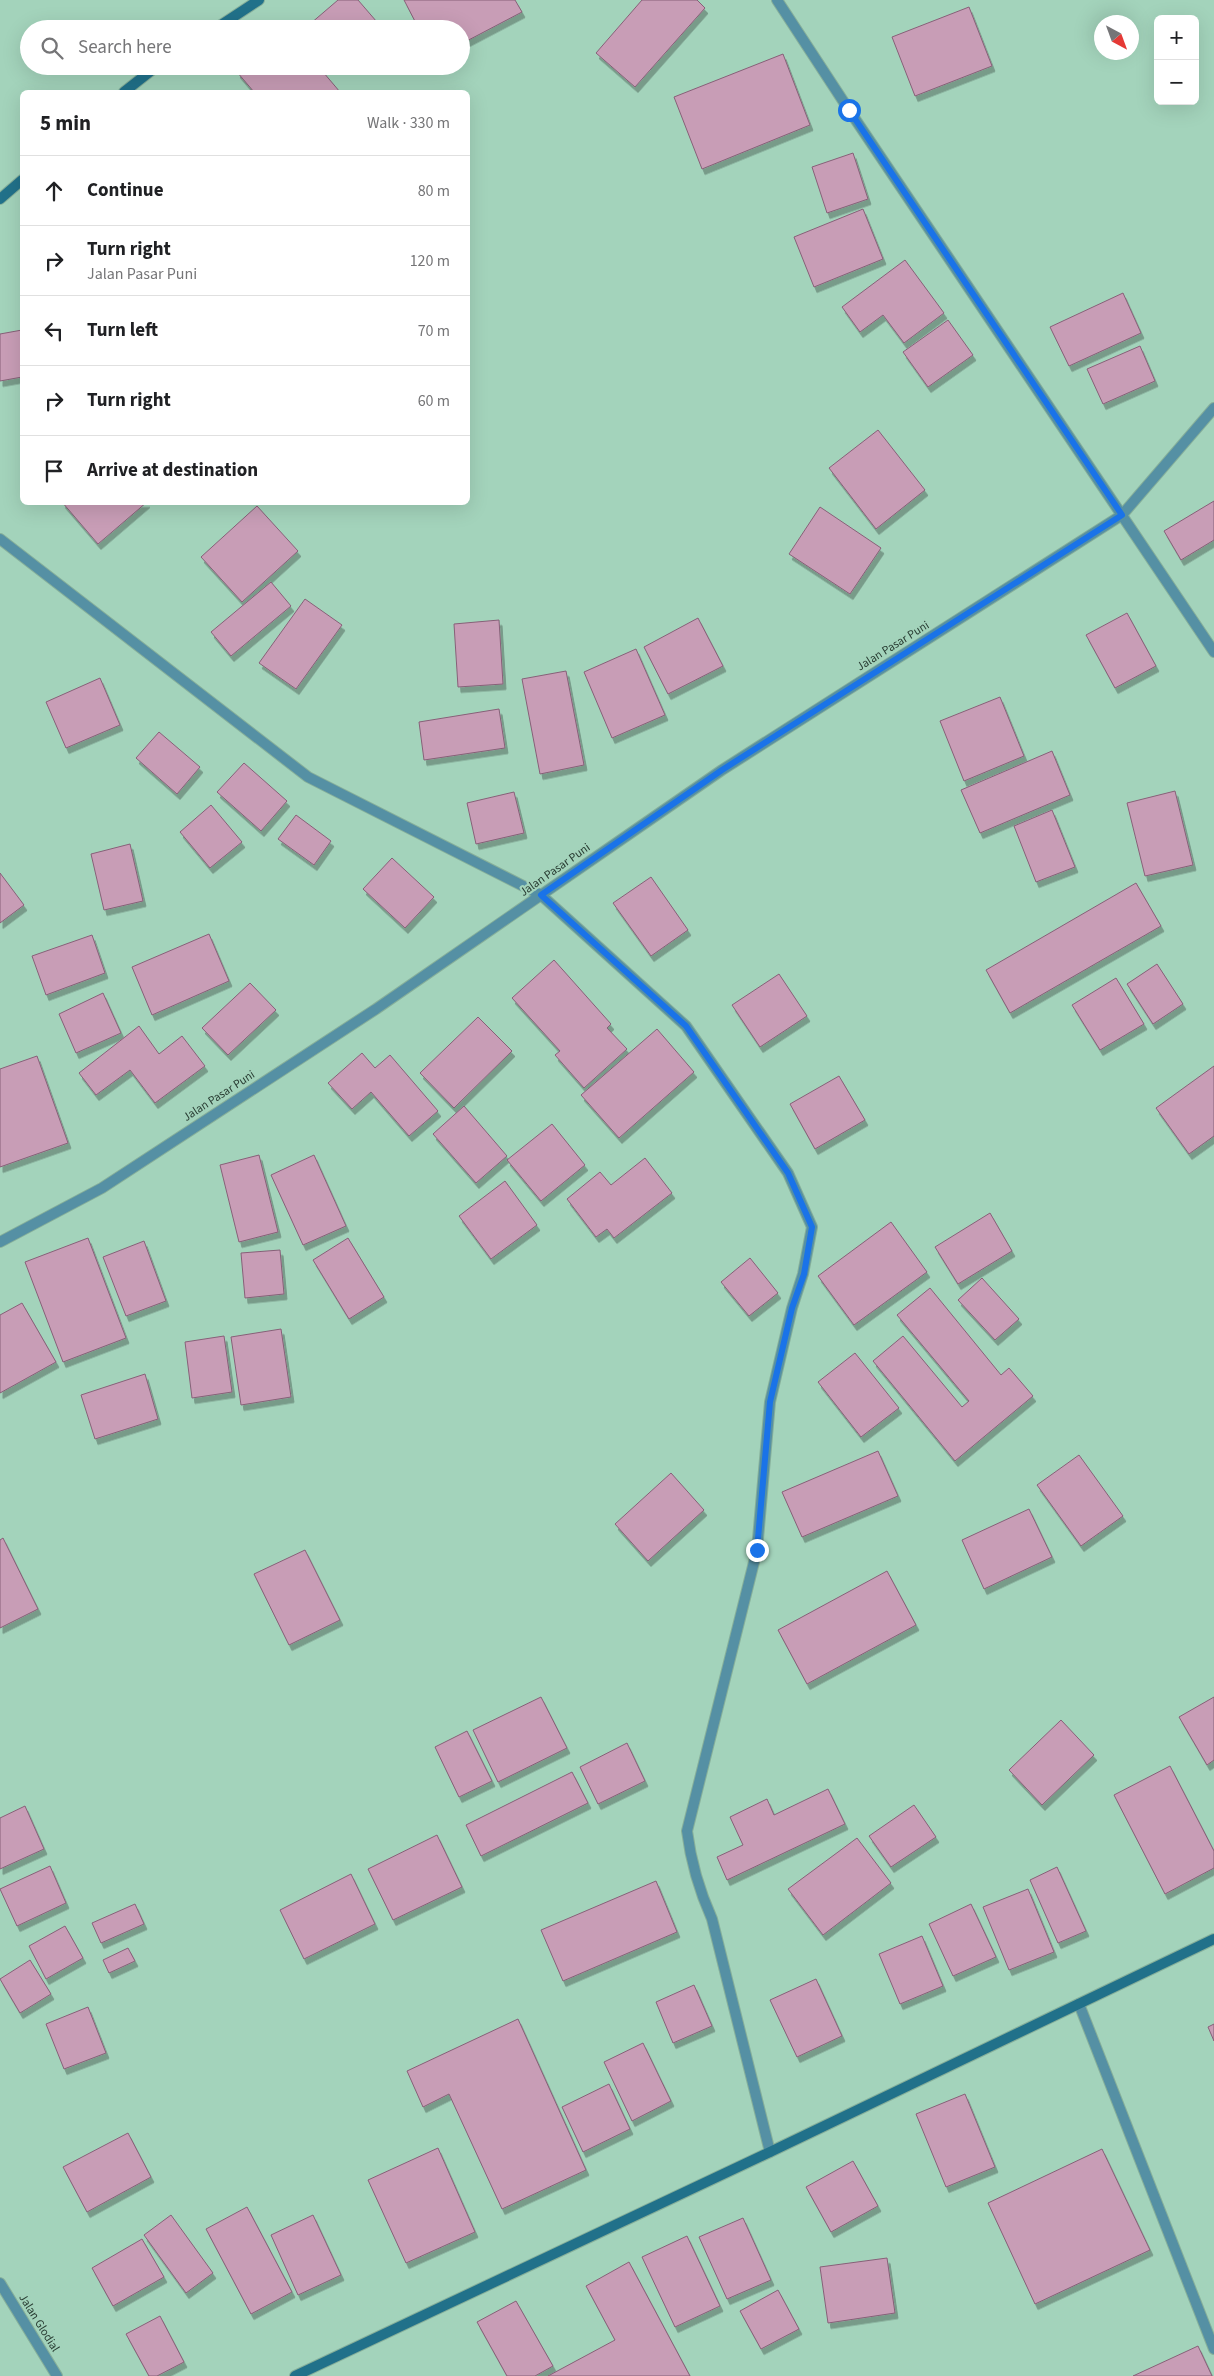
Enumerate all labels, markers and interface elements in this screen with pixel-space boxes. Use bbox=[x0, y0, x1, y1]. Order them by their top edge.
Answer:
north arrow bbox=[1094, 15, 1139, 60]
map controls bbox=[1154, 15, 1199, 105]
button: + bbox=[1154, 15, 1199, 60]
search box bbox=[20, 20, 470, 75]
icon: search bbox=[38, 34, 66, 62]
text: Search here bbox=[78, 34, 172, 61]
button: − bbox=[1154, 60, 1199, 105]
route start bbox=[838, 99, 861, 122]
text: 5 min bbox=[40, 108, 91, 138]
text: Walk · 330 m bbox=[367, 112, 450, 134]
icon: ahead bbox=[40, 177, 68, 205]
text: Continue bbox=[87, 177, 164, 204]
text: 80 m bbox=[418, 180, 450, 202]
text: Turn right bbox=[87, 236, 171, 263]
icon: right bbox=[40, 247, 68, 275]
text: 120 m bbox=[410, 250, 450, 272]
text: Jalan Pasar Puni bbox=[87, 263, 197, 285]
icon: left bbox=[40, 317, 68, 345]
text: Turn left bbox=[87, 317, 158, 344]
text: 70 m bbox=[418, 320, 450, 342]
icon: right bbox=[40, 387, 68, 415]
text: Turn right bbox=[87, 387, 171, 414]
text: 60 m bbox=[418, 390, 450, 412]
icon: arrive bbox=[40, 457, 68, 485]
text: Arrive at destination bbox=[87, 457, 258, 484]
street label: Jalan Pasar Puni bbox=[853, 617, 933, 675]
street label: Jalan Pasar Puni bbox=[516, 839, 594, 901]
street label: Jalan Pasar Puni bbox=[180, 1066, 258, 1126]
route end bbox=[746, 1539, 769, 1562]
street label: Jalan Glodial bbox=[14, 2291, 64, 2355]

